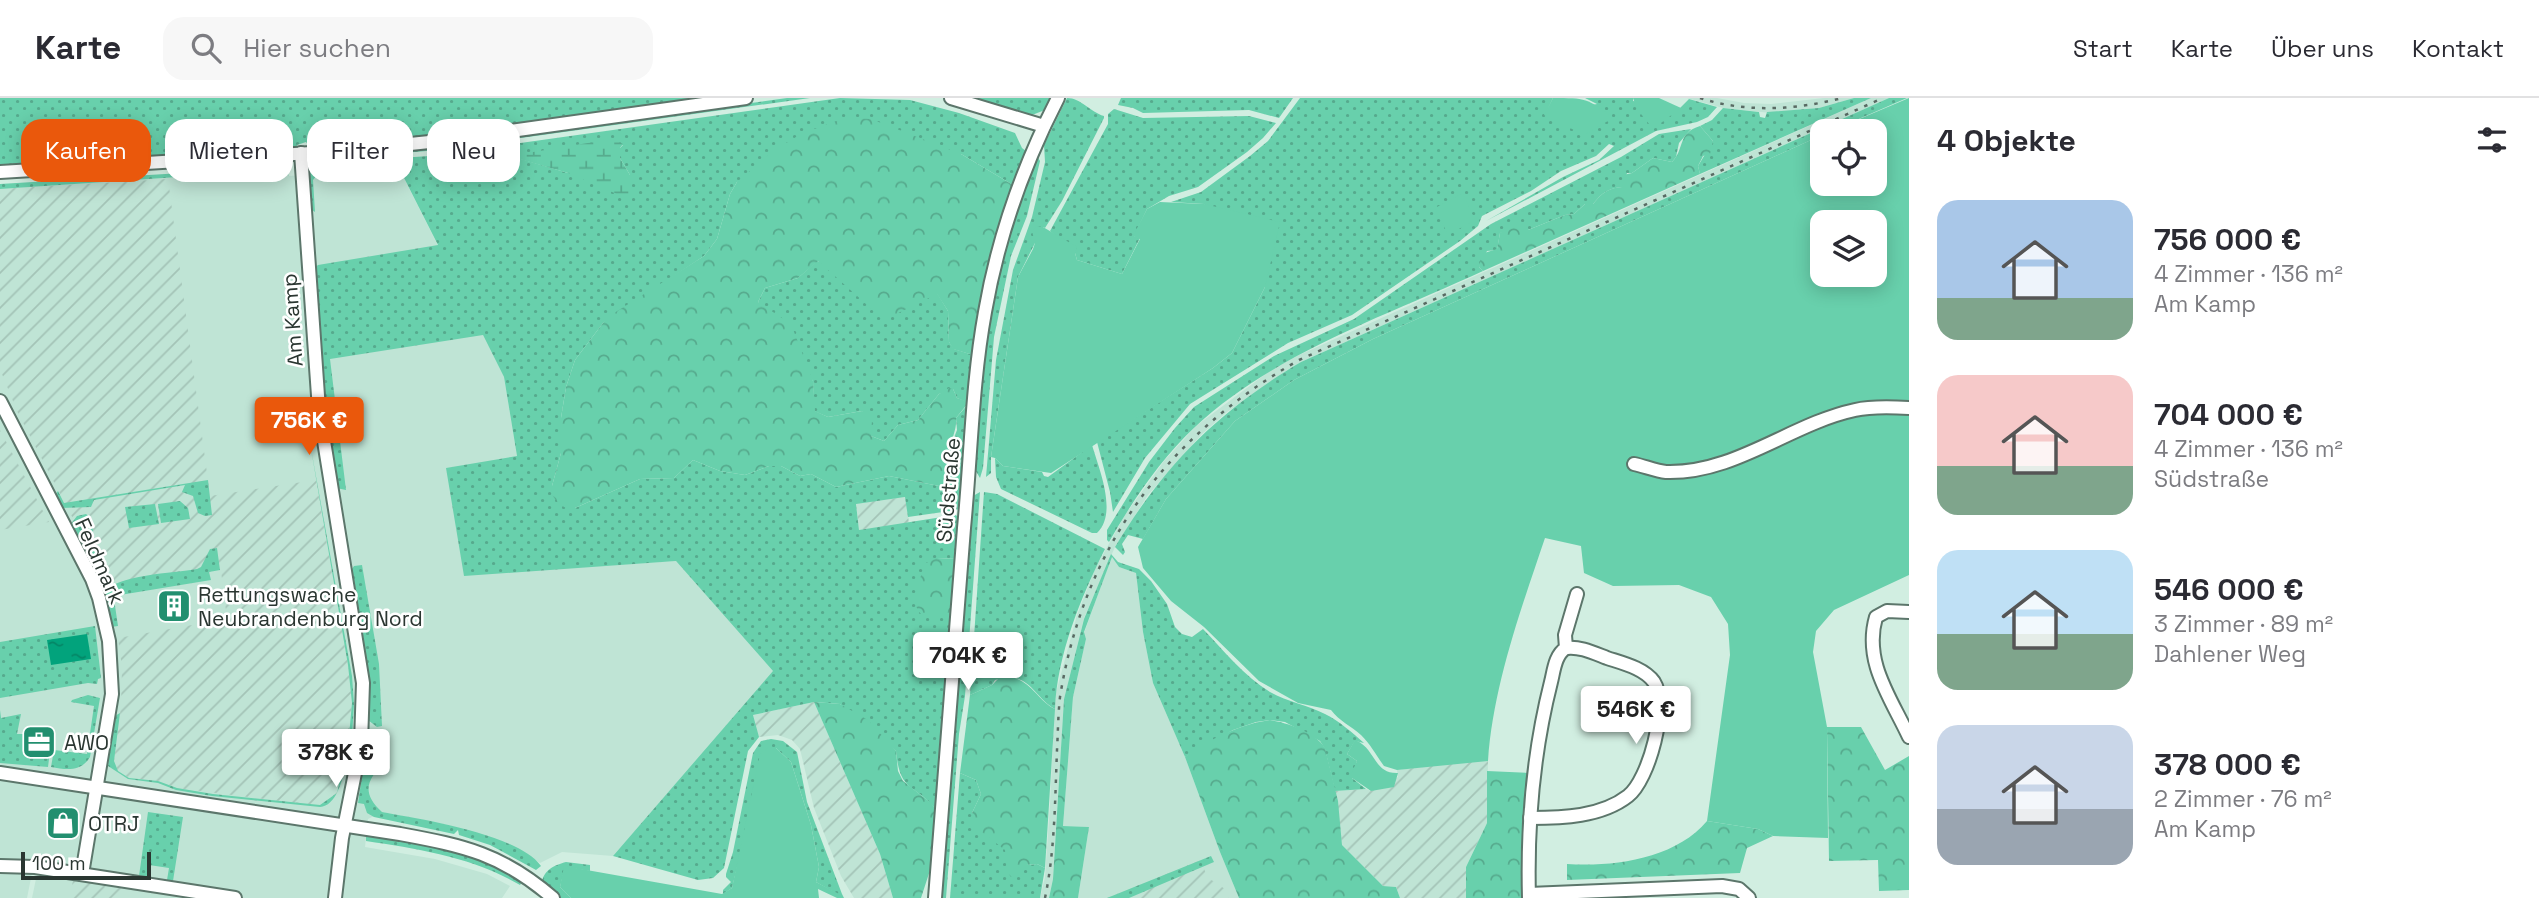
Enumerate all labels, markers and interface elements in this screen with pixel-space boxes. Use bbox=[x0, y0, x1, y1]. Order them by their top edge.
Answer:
search box bbox=[163, 17, 653, 80]
text: Karte bbox=[35, 27, 121, 69]
icon: search bbox=[187, 29, 225, 67]
text: Hier suchen bbox=[243, 31, 391, 65]
text: Start bbox=[2073, 33, 2133, 64]
text: Karte bbox=[2171, 33, 2233, 64]
text: Über uns bbox=[2271, 33, 2374, 64]
text: Kontakt bbox=[2412, 33, 2504, 64]
chip: Kaufen bbox=[21, 119, 151, 182]
chip: Mieten bbox=[165, 119, 293, 182]
chip: Filter bbox=[307, 119, 413, 182]
chip: Neu bbox=[427, 119, 520, 182]
map controls bbox=[1810, 119, 1887, 287]
button: locate bbox=[1810, 119, 1887, 196]
text: 4 Objekte bbox=[1937, 121, 2076, 160]
icon: filters bbox=[2473, 121, 2511, 159]
button: layers bbox=[1810, 210, 1887, 287]
text: 756 000 € bbox=[2154, 220, 2301, 259]
icon: home bbox=[1993, 228, 2077, 312]
text: 4 Zimmer · 136 m² bbox=[2154, 259, 2343, 289]
street label: Am Kamp bbox=[275, 273, 309, 367]
text: Am Kamp bbox=[2154, 289, 2256, 319]
text: 704 000 € bbox=[2154, 395, 2303, 434]
pin: 756K € bbox=[252, 398, 366, 457]
icon: home bbox=[1993, 403, 2077, 487]
text: 756K € bbox=[271, 405, 347, 435]
text: 4 Zimmer · 136 m² bbox=[2154, 434, 2343, 464]
street label: Südstraße bbox=[930, 437, 966, 543]
text: Südstraße bbox=[2154, 464, 2269, 494]
street label: Feldmark bbox=[69, 514, 131, 608]
text: 546 000 € bbox=[2154, 570, 2304, 609]
icon: home bbox=[1993, 578, 2077, 662]
place label: Rettungswache Neubrandenburg Nord bbox=[198, 581, 423, 632]
building icon: Rettungswache Neubrandenburg Nord bbox=[155, 587, 193, 625]
text: 3 Zimmer · 89 m² bbox=[2154, 609, 2333, 639]
pin: 704K € bbox=[911, 632, 1025, 692]
text: Dahlener Weg bbox=[2154, 639, 2306, 669]
text: 704K € bbox=[929, 640, 1007, 670]
pin: 546K € bbox=[1579, 686, 1693, 746]
text: 546K € bbox=[1597, 694, 1675, 724]
office icon: AWO bbox=[20, 723, 58, 761]
place label: AWO bbox=[64, 729, 109, 756]
pin: 378K € bbox=[279, 730, 393, 789]
text: 378K € bbox=[298, 737, 374, 767]
text: 378 000 € bbox=[2154, 745, 2301, 784]
icon: home bbox=[1993, 753, 2077, 837]
text: 2 Zimmer · 76 m² bbox=[2154, 784, 2332, 814]
shop icon: OTRJ bbox=[44, 804, 82, 842]
place label: OTRJ bbox=[88, 810, 139, 837]
text: Am Kamp bbox=[2154, 814, 2256, 844]
scale bar bbox=[21, 849, 150, 881]
text: 100 m bbox=[32, 851, 86, 876]

